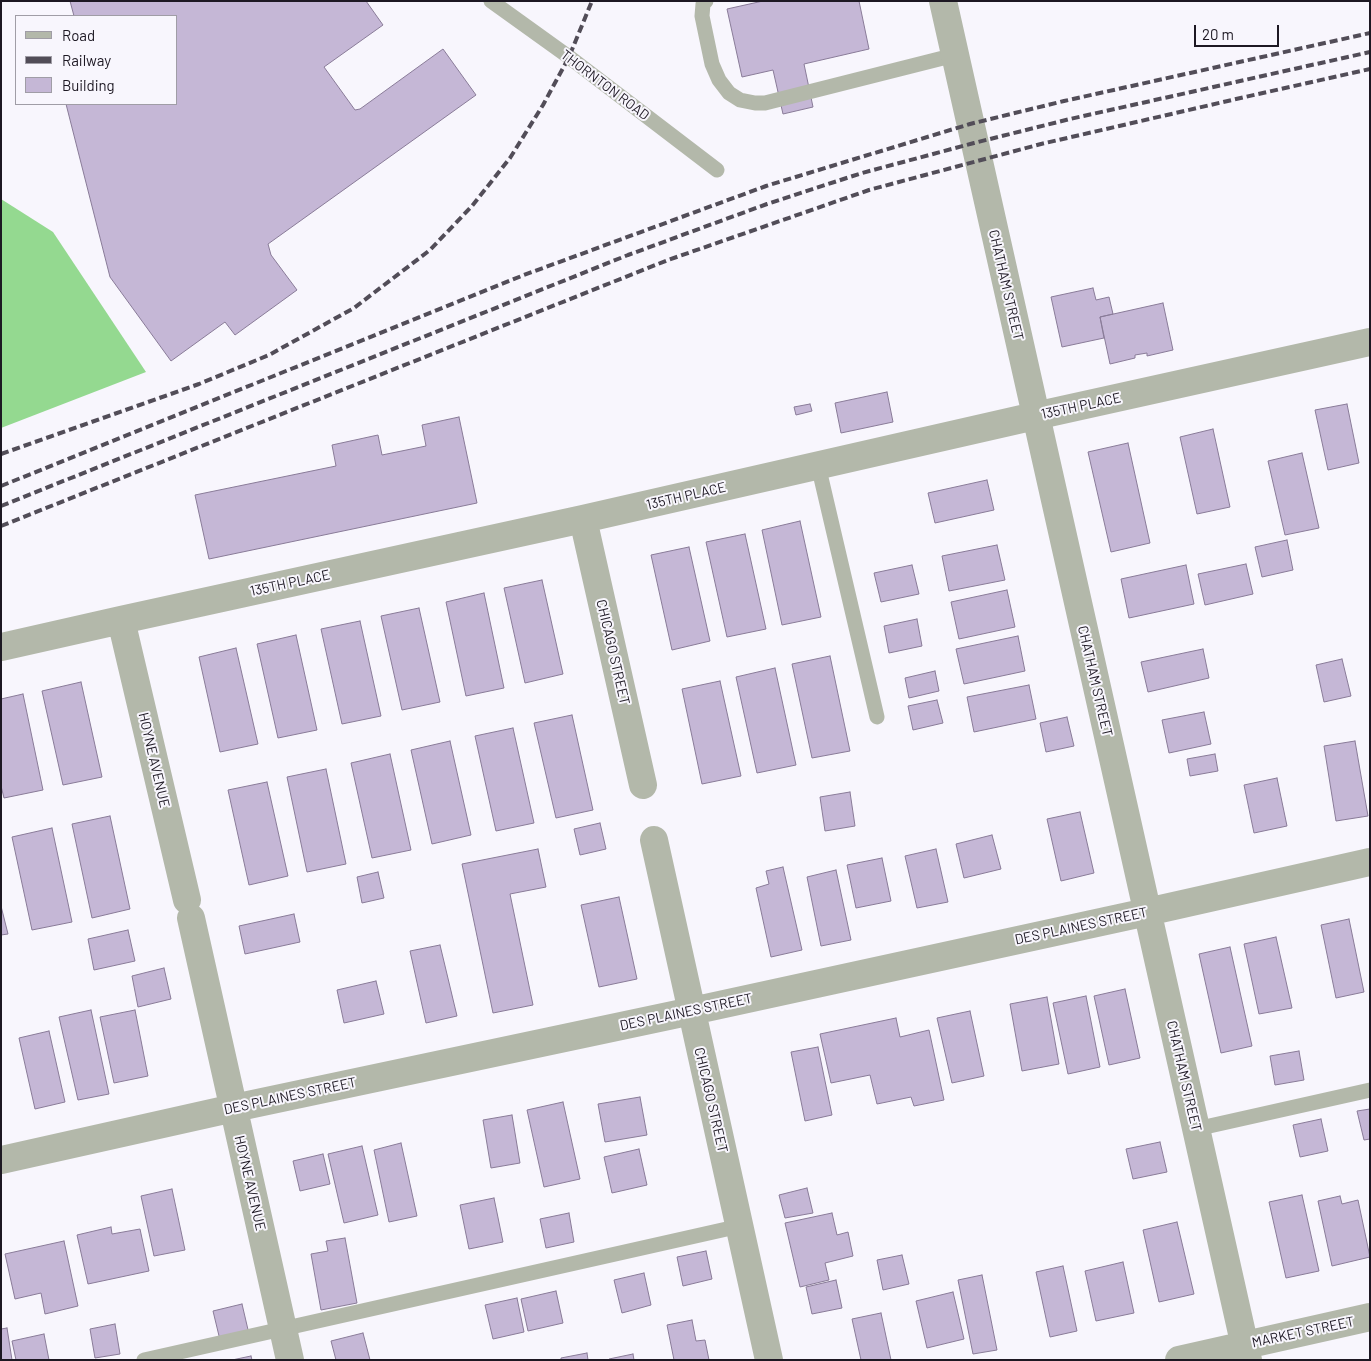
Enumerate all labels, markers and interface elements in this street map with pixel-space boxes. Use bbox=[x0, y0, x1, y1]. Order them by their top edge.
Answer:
legend bbox=[15, 15, 178, 105]
scale bar bbox=[1196, 15, 1281, 47]
text: 20 m bbox=[1202, 25, 1234, 43]
text: Road bbox=[62, 26, 95, 44]
street label: THORNTON ROAD bbox=[557, 46, 653, 124]
text: Railway bbox=[62, 51, 111, 69]
text: Building bbox=[62, 76, 115, 94]
street label: CHATHAM STREET bbox=[985, 228, 1027, 342]
street label: 135TH PLACE bbox=[1039, 389, 1123, 423]
street label: 135TH PLACE bbox=[644, 479, 728, 513]
street label: 135TH PLACE bbox=[248, 566, 332, 600]
street label: CHICAGO STREET bbox=[593, 598, 633, 706]
street label: CHATHAM STREET bbox=[1074, 624, 1116, 738]
street label: HOYNE AVENUE bbox=[135, 711, 173, 809]
street label: DES PLAINES STREET bbox=[1013, 904, 1149, 948]
street label: DES PLAINES STREET bbox=[618, 990, 754, 1034]
street label: CHATHAM STREET bbox=[1163, 1019, 1205, 1133]
street label: CHICAGO STREET bbox=[691, 1046, 731, 1154]
street label: DES PLAINES STREET bbox=[222, 1074, 358, 1118]
street label: HOYNE AVENUE bbox=[231, 1134, 269, 1232]
street label: MARKET STREET bbox=[1250, 1313, 1356, 1351]

